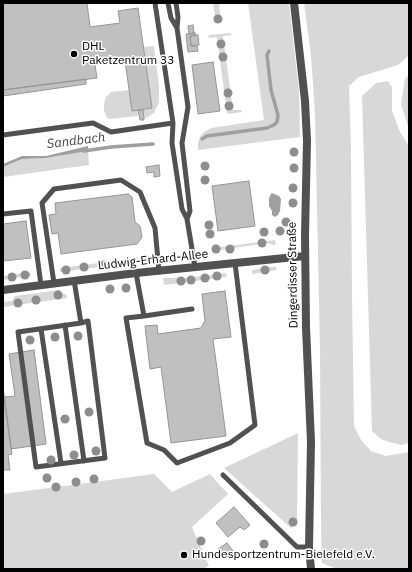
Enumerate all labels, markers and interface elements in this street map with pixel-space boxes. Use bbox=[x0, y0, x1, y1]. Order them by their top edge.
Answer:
place label: DHL Paketzentrum 33 bbox=[82, 40, 174, 68]
marker: DHL Paketzentrum 33 bbox=[69, 49, 79, 59]
water label: Sandbach bbox=[46, 130, 106, 152]
street label: Dingerdisser Straße bbox=[285, 222, 301, 328]
street label: Ludwig-Erhard-Allee bbox=[97, 247, 209, 273]
place label: Hundesportzentrum-Bielefeld e.V. bbox=[192, 548, 375, 562]
marker: Hundesportzentrum-Bielefeld e.V. bbox=[179, 550, 189, 560]

